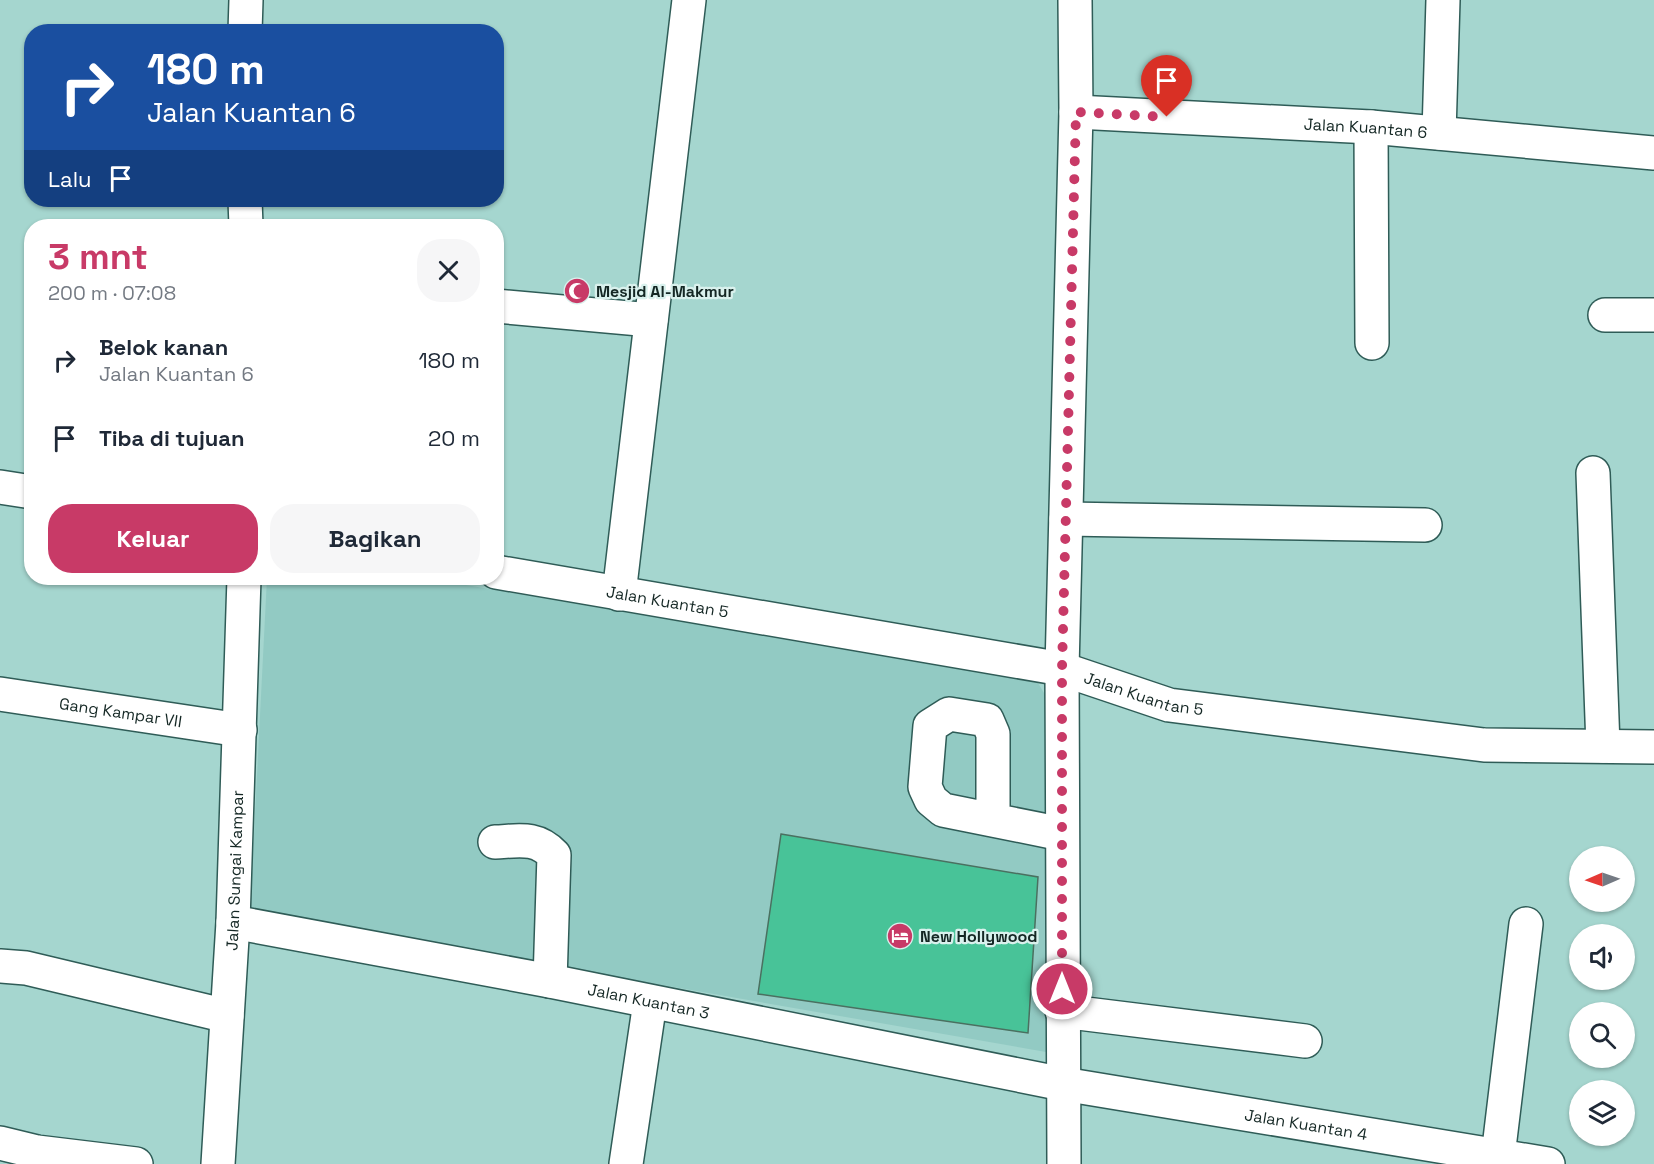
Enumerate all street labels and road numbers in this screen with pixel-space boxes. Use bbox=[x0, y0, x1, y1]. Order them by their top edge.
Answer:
street label: Jalan Kuantan 6 bbox=[1303, 113, 1428, 143]
street label: Jalan Kuantan 5 bbox=[605, 581, 730, 622]
street label: Jalan Kuantan 5 bbox=[1081, 667, 1205, 720]
street label: Gang Kampar VII bbox=[58, 693, 183, 732]
street label: Jalan Sungai Kampar bbox=[221, 790, 248, 951]
street label: Jalan Kuantan 3 bbox=[586, 978, 711, 1023]
street label: Jalan Kuantan 4 bbox=[1243, 1104, 1369, 1145]

